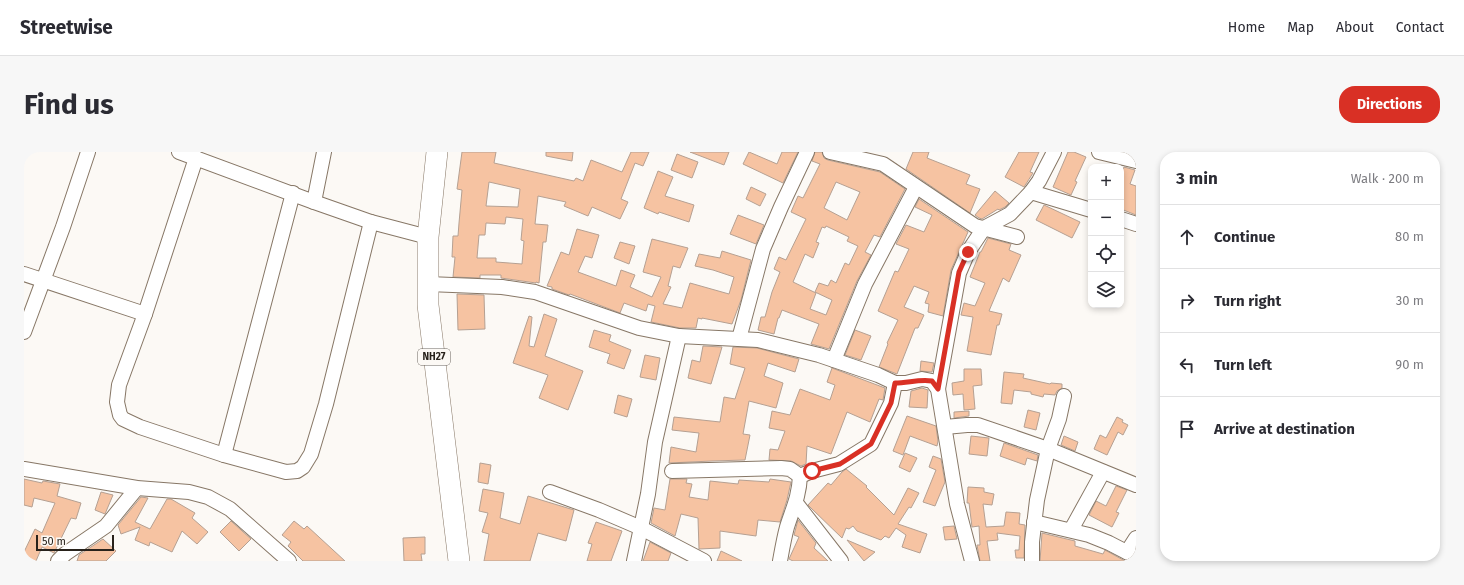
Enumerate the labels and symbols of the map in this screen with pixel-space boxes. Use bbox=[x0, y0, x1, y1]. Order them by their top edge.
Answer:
route end bbox=[959, 243, 977, 261]
road number: NH27 bbox=[418, 349, 450, 365]
route start bbox=[803, 462, 821, 480]
scale bar bbox=[36, 533, 114, 552]

